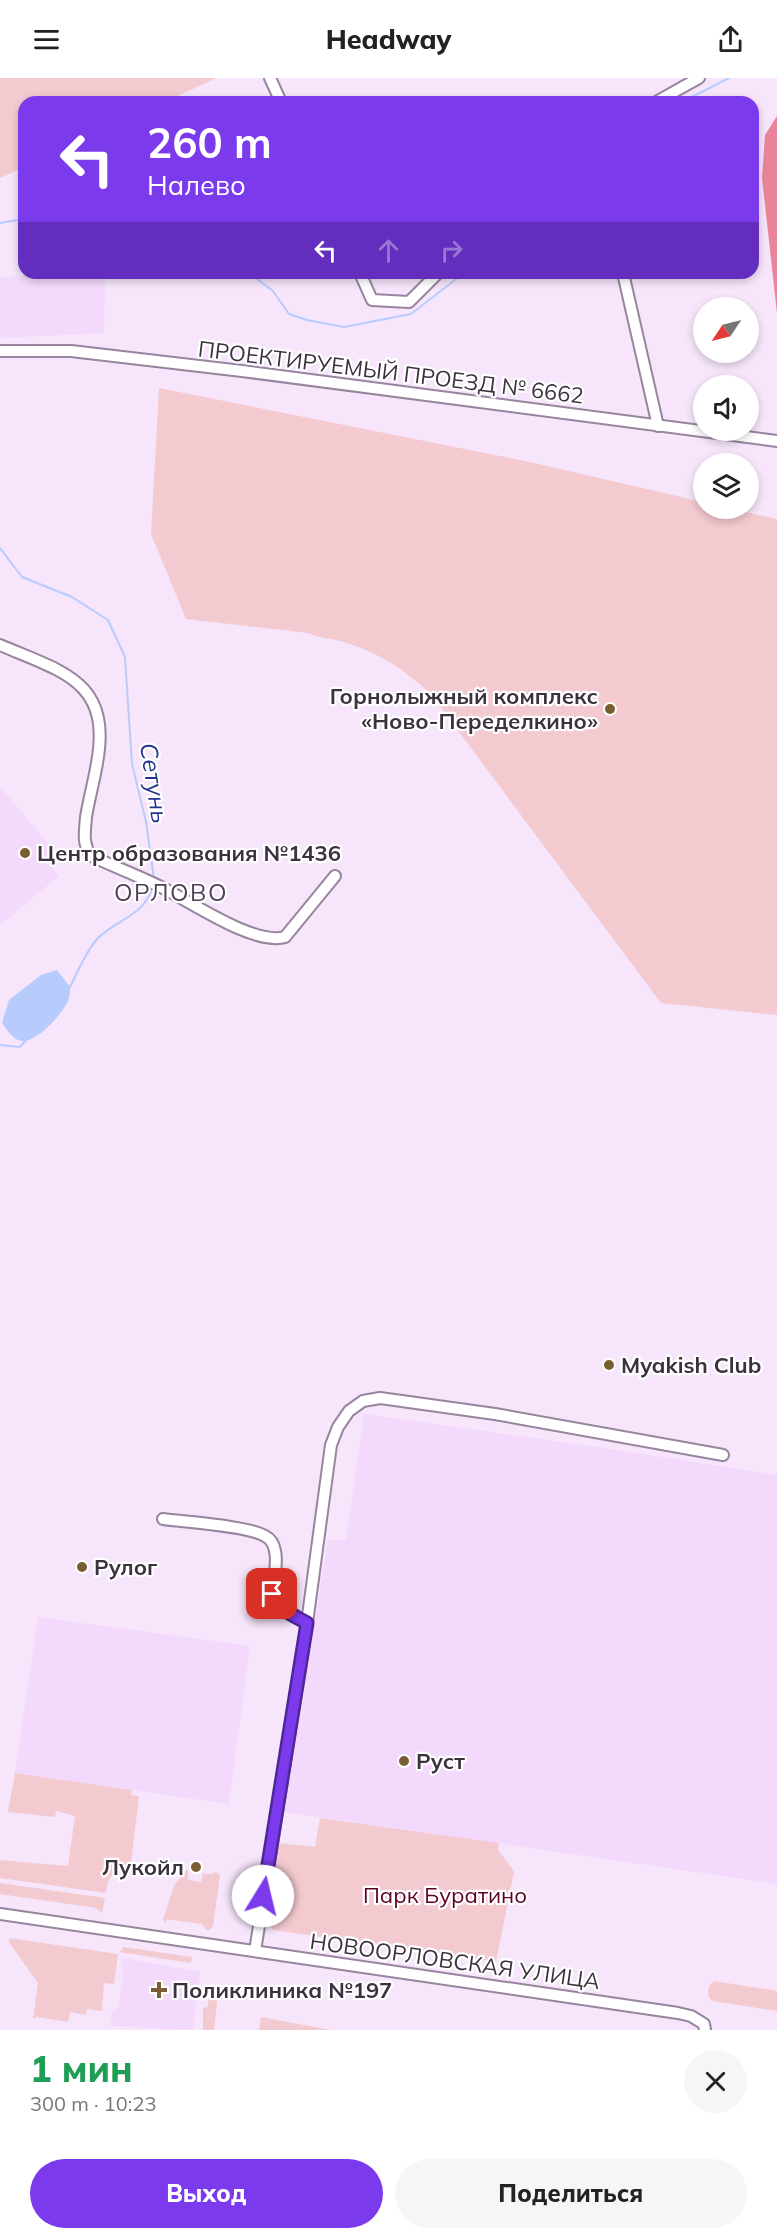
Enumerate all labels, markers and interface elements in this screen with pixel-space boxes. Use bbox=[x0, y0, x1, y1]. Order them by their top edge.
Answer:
text: Headway bbox=[326, 22, 451, 56]
icon: menu bbox=[30, 23, 63, 56]
icon: share bbox=[714, 23, 747, 56]
text: 260 m bbox=[147, 116, 272, 169]
icon: left bbox=[48, 120, 126, 198]
text: Налево bbox=[147, 168, 246, 202]
icon: left bbox=[309, 234, 342, 267]
icon: ahead bbox=[372, 234, 405, 267]
icon: right bbox=[435, 234, 468, 267]
north arrow bbox=[693, 297, 759, 363]
map controls bbox=[693, 297, 759, 519]
street label: ПРОЕКТИРУЕМЫЙ ПРОЕЗД № 6662 bbox=[197, 334, 585, 410]
button: sound bbox=[693, 375, 759, 441]
button: layers bbox=[693, 453, 759, 519]
place label: Горнолыжный комплекс «Ново-Переделкино» bbox=[330, 682, 598, 735]
marker: Горнолыжный комплекс «Ново-Переделкино» bbox=[603, 702, 617, 716]
water label: Сетунь bbox=[134, 741, 176, 825]
place label: Центр образования №1436 bbox=[37, 839, 341, 867]
marker: Центр образования №1436 bbox=[18, 846, 32, 860]
district label: ОРЛОВО bbox=[114, 877, 228, 907]
place label: Myakish Club bbox=[621, 1351, 761, 1379]
marker: Myakish Club bbox=[602, 1358, 616, 1372]
place label: Рулог bbox=[94, 1553, 157, 1581]
marker: Рулог bbox=[75, 1560, 89, 1574]
pin bbox=[246, 1568, 297, 1619]
icon: arrive bbox=[255, 1577, 288, 1610]
place label: Руст bbox=[416, 1747, 465, 1775]
marker: Руст bbox=[397, 1754, 411, 1768]
place label: Лукойл bbox=[102, 1853, 184, 1881]
marker: Лукойл bbox=[189, 1860, 203, 1874]
position arrow bbox=[231, 1864, 295, 1928]
park label: Парк Буратино bbox=[363, 1881, 527, 1909]
street label: НОВООРЛОВСКАЯ УЛИЦА bbox=[308, 1927, 602, 1995]
place label: Поликлиника №197 bbox=[172, 1976, 392, 2004]
marker: Поликлиника №197 bbox=[150, 1981, 168, 1999]
text: 1 мин bbox=[30, 2046, 133, 2091]
button: close bbox=[684, 2050, 747, 2113]
text: 300 m · 10:23 bbox=[30, 2091, 156, 2116]
button: Выход bbox=[30, 2159, 383, 2228]
button: Поделиться bbox=[395, 2159, 747, 2228]

